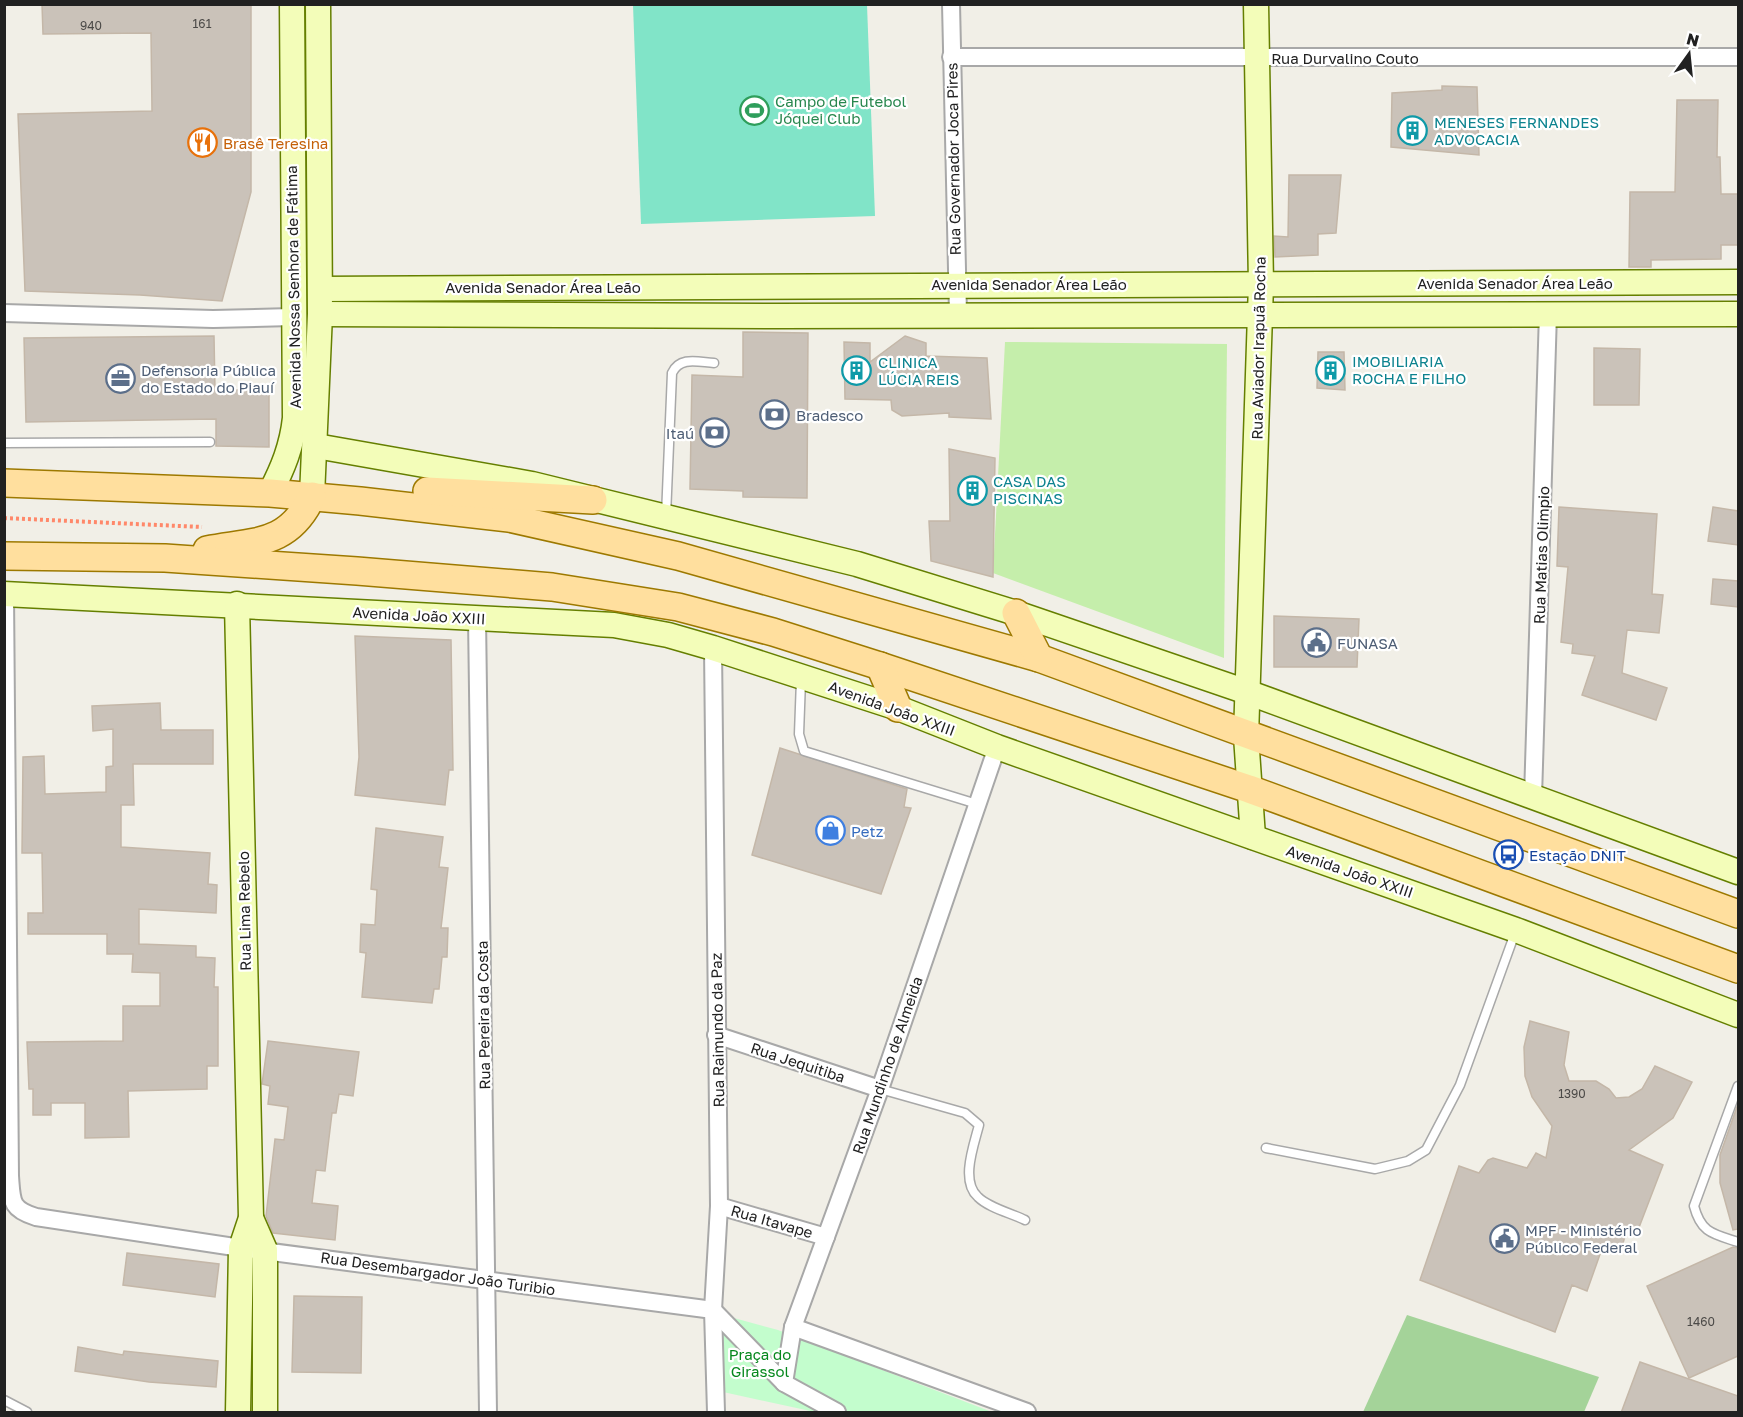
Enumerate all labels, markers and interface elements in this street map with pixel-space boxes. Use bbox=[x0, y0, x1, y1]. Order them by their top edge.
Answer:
house number: 161 bbox=[193, 16, 212, 31]
house number: 940 bbox=[80, 18, 102, 33]
north arrow bbox=[1659, 24, 1719, 84]
text: N bbox=[1684, 28, 1701, 51]
street label: Rua Durvalino Couto bbox=[1271, 49, 1419, 67]
street label: Rua Governador Joca Pires bbox=[942, 63, 964, 255]
place label: Campo de Futebol Jóquei Club bbox=[775, 92, 907, 127]
sports icon: Campo de Futebol Jóquei Club bbox=[738, 94, 770, 126]
place label: MENESES FERNANDES ADVOCACIA bbox=[1434, 113, 1599, 148]
building icon: MENESES FERNANDES ADVOCACIA bbox=[1397, 115, 1429, 147]
restaurant icon: Brasê Teresina bbox=[186, 127, 218, 159]
place label: Brasê Teresina bbox=[223, 134, 328, 152]
street label: Avenida Nossa Senhora de Fátima bbox=[282, 165, 304, 409]
street label: Rua Aviador Irapuã Rocha bbox=[1247, 256, 1269, 440]
street label: Avenida Senador Área Leão bbox=[1417, 274, 1613, 292]
street label: Avenida Senador Área Leão bbox=[931, 275, 1127, 293]
street label: Avenida Senador Área Leão bbox=[445, 278, 641, 296]
place label: IMOBILIARIA ROCHA E FILHO bbox=[1352, 352, 1466, 387]
place label: CLINICA LÚCIA REIS bbox=[878, 353, 959, 388]
building icon: IMOBILIARIA ROCHA E FILHO bbox=[1315, 354, 1347, 386]
building icon: CLINICA LÚCIA REIS bbox=[841, 355, 873, 387]
place label: Defensoria Pública do Estado do Piauí bbox=[141, 361, 276, 396]
office icon: Defensoria Pública do Estado do Piauí bbox=[104, 363, 136, 395]
bank icon: Bradesco bbox=[759, 399, 791, 431]
place label: Bradesco bbox=[796, 406, 863, 424]
bank icon: Itaú bbox=[699, 417, 731, 449]
place label: Itaú bbox=[666, 424, 694, 442]
place label: CASA DAS PISCINAS bbox=[993, 472, 1066, 507]
building icon: CASA DAS PISCINAS bbox=[956, 474, 988, 506]
street label: Rua Matias Olimpio bbox=[1530, 486, 1552, 624]
street label: Avenida João XXIII bbox=[352, 603, 486, 627]
public building icon: FUNASA bbox=[1300, 627, 1332, 659]
place label: FUNASA bbox=[1337, 634, 1398, 652]
street label: Avenida João XXIII bbox=[826, 677, 958, 739]
shop icon: Petz bbox=[814, 815, 846, 847]
place label: Petz bbox=[851, 822, 884, 840]
bus stop icon: Estação DNIT bbox=[1492, 839, 1524, 871]
street label: Avenida João XXIII bbox=[1284, 841, 1416, 901]
place label: Estação DNIT bbox=[1529, 846, 1626, 864]
street label: Rua Lima Rebelo bbox=[234, 851, 254, 971]
street label: Rua Pereira da Costa bbox=[473, 940, 493, 1090]
street label: Rua Raimundo da Paz bbox=[707, 952, 727, 1107]
street label: Rua Mundinho de Almeida bbox=[848, 974, 926, 1156]
street label: Rua Jequitiba bbox=[748, 1038, 848, 1086]
house number: 1390 bbox=[1558, 1086, 1586, 1101]
street label: Rua Itavape bbox=[729, 1201, 815, 1241]
place label: MPF - Ministério Público Federal bbox=[1525, 1221, 1642, 1256]
public building icon: MPF - Ministério Público Federal bbox=[1488, 1223, 1520, 1255]
street label: Rua Desembargador João Turibio bbox=[319, 1248, 557, 1298]
house number: 1460 bbox=[1687, 1314, 1715, 1329]
park label: Praça do Girassol bbox=[729, 1345, 791, 1380]

